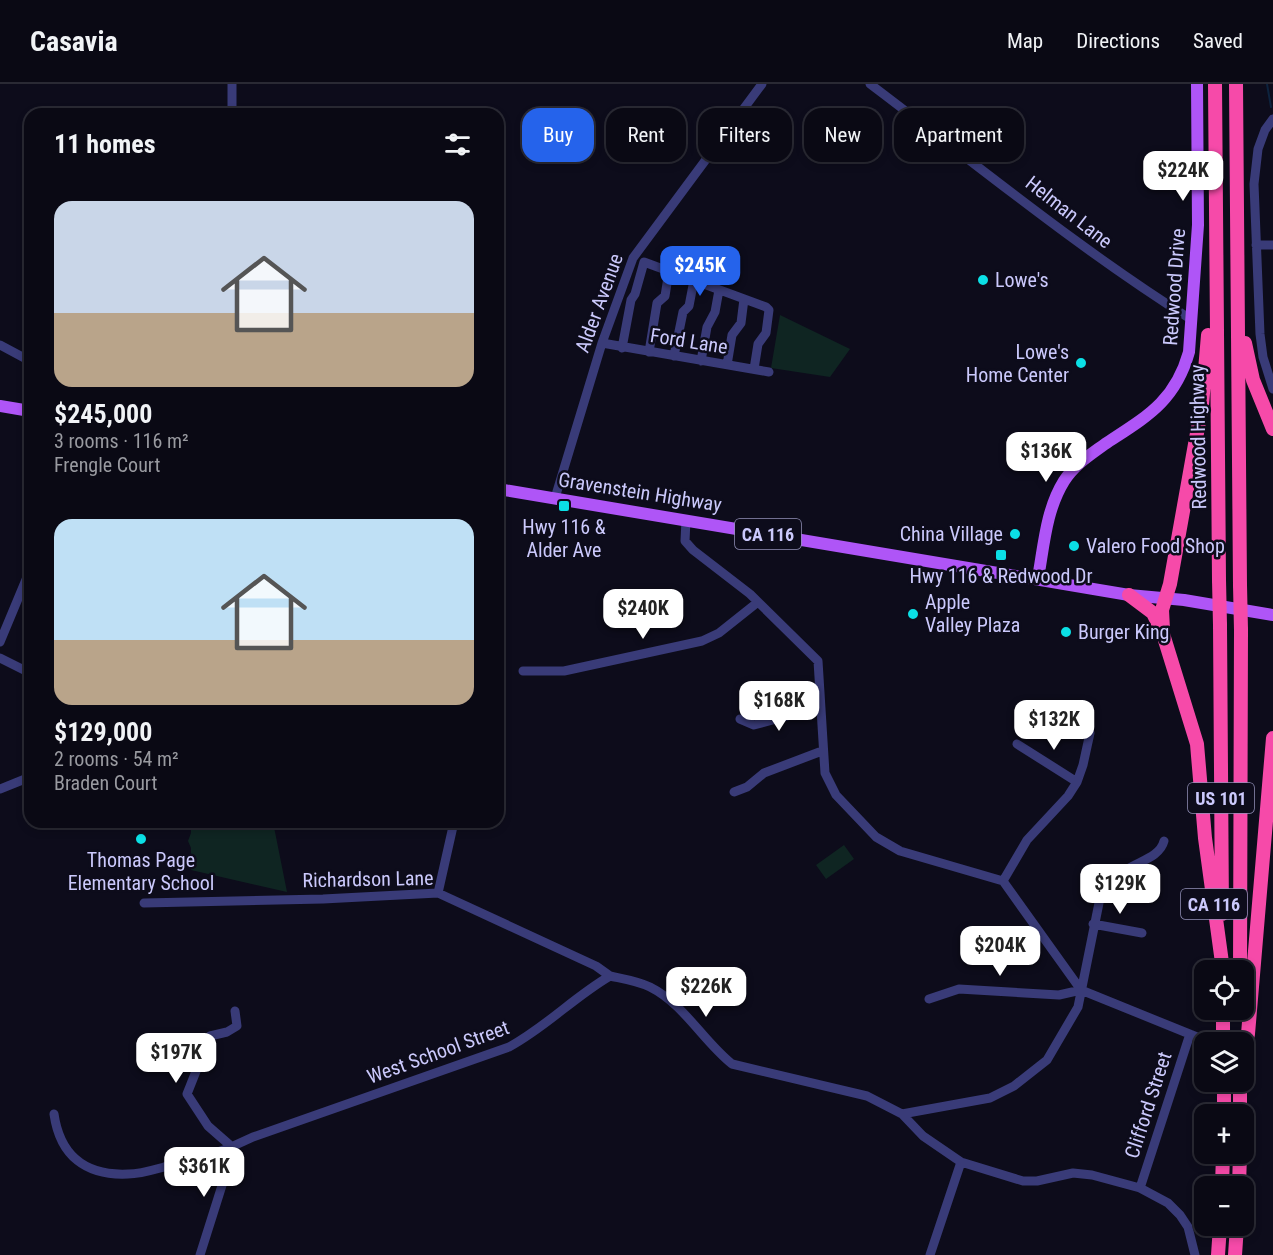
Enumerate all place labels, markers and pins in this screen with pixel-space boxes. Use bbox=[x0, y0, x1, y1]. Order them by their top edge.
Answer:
pin: $224K bbox=[1141, 151, 1225, 202]
pin: $245K bbox=[658, 246, 742, 297]
place label: Lowe's bbox=[995, 268, 1049, 292]
marker: Lowe's bbox=[976, 273, 990, 287]
place label: Lowe's Home Center bbox=[966, 340, 1069, 387]
marker: Lowe's Home Center bbox=[1074, 356, 1088, 370]
pin: $136K bbox=[1004, 432, 1088, 483]
marker: Hwy 116 & Alder Ave bbox=[557, 499, 571, 513]
place label: Hwy 116 & Alder Ave bbox=[522, 515, 606, 562]
place label: China Village bbox=[900, 522, 1003, 546]
marker: China Village bbox=[1008, 527, 1022, 541]
place label: Valero Food Shop bbox=[1086, 534, 1225, 558]
marker: Valero Food Shop bbox=[1067, 539, 1081, 553]
marker: Hwy 116 & Redwood Dr bbox=[994, 548, 1008, 562]
place label: Hwy 116 & Redwood Dr bbox=[909, 564, 1093, 588]
pin: $240K bbox=[601, 589, 685, 640]
place label: Apple Valley Plaza bbox=[925, 590, 1020, 637]
marker: Apple Valley Plaza bbox=[906, 607, 920, 621]
place label: Burger King bbox=[1078, 620, 1169, 644]
marker: Burger King bbox=[1059, 625, 1073, 639]
pin: $168K bbox=[737, 681, 821, 732]
pin: $132K bbox=[1012, 700, 1096, 751]
marker: Thomas Page Elementary School bbox=[134, 832, 148, 846]
place label: Thomas Page Elementary School bbox=[68, 848, 214, 895]
pin: $129K bbox=[1078, 864, 1162, 915]
pin: $204K bbox=[958, 926, 1042, 977]
pin: $226K bbox=[664, 967, 748, 1018]
pin: $197K bbox=[134, 1033, 218, 1084]
pin: $361K bbox=[162, 1147, 246, 1198]

